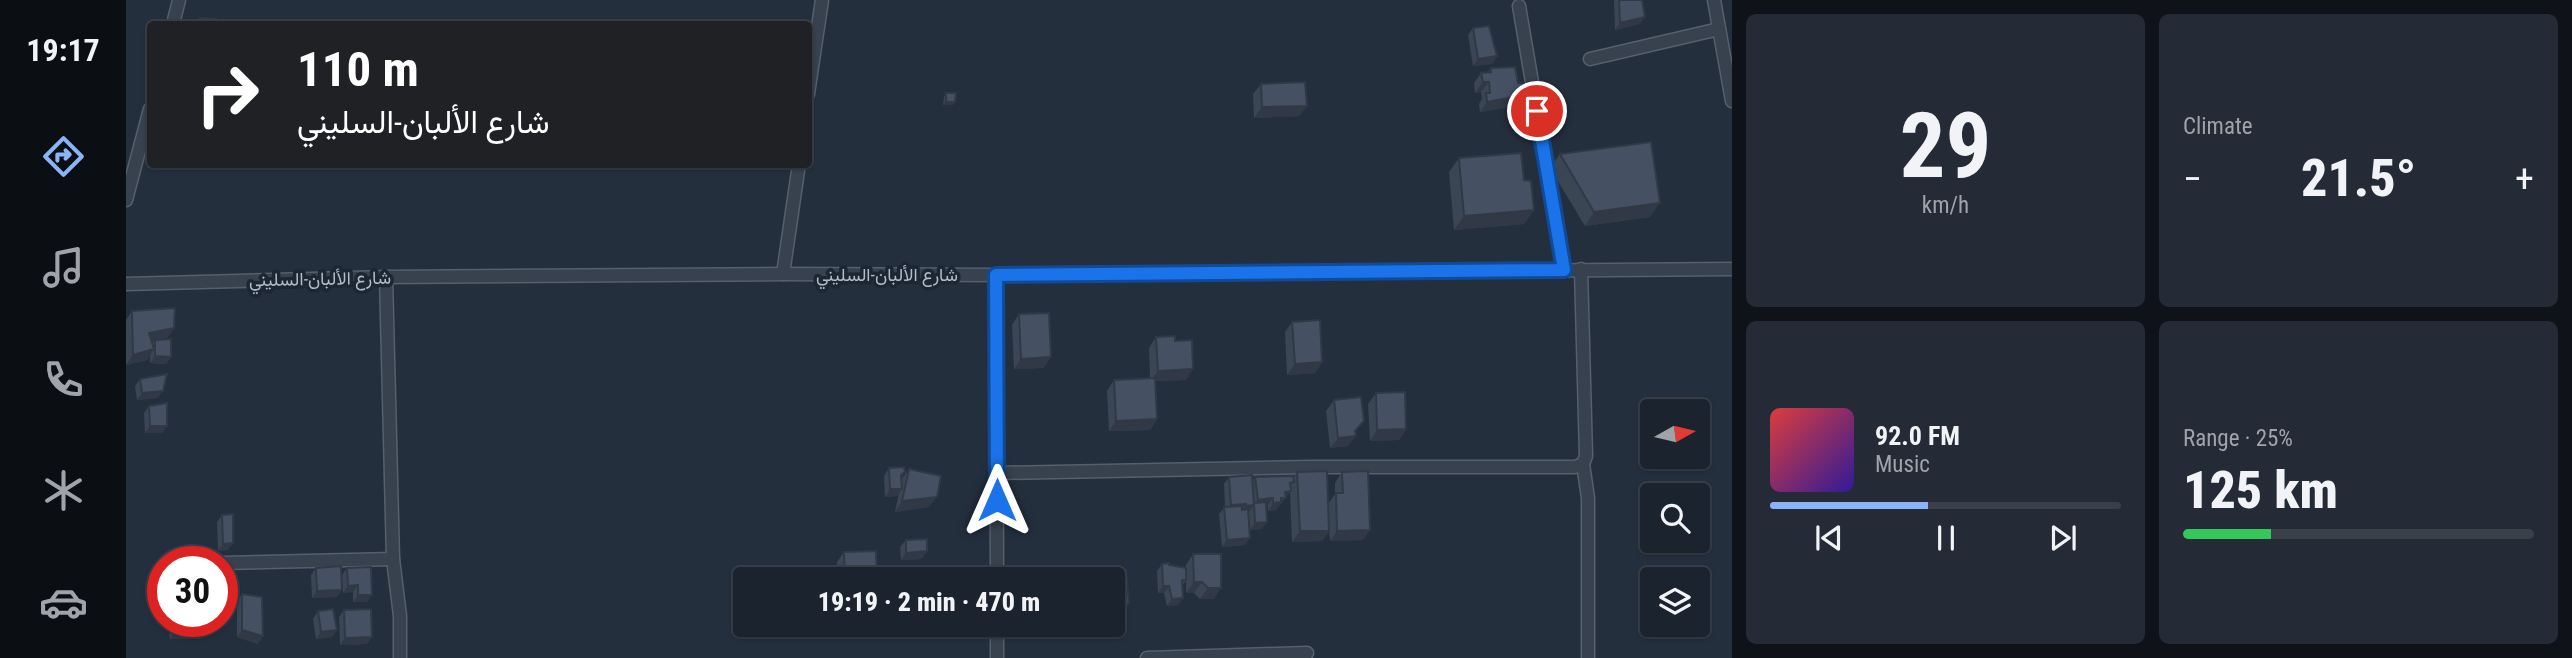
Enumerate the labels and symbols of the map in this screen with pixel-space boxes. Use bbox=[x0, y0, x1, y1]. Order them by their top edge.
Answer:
pin bbox=[1507, 81, 1567, 141]
street label: شارع الألبان-السليني bbox=[816, 264, 958, 290]
street label: شارع الألبان-السليني bbox=[249, 267, 391, 295]
north arrow bbox=[1640, 399, 1710, 469]
position arrow bbox=[960, 463, 1034, 537]
speed limit sign: 30 bbox=[147, 546, 238, 637]

